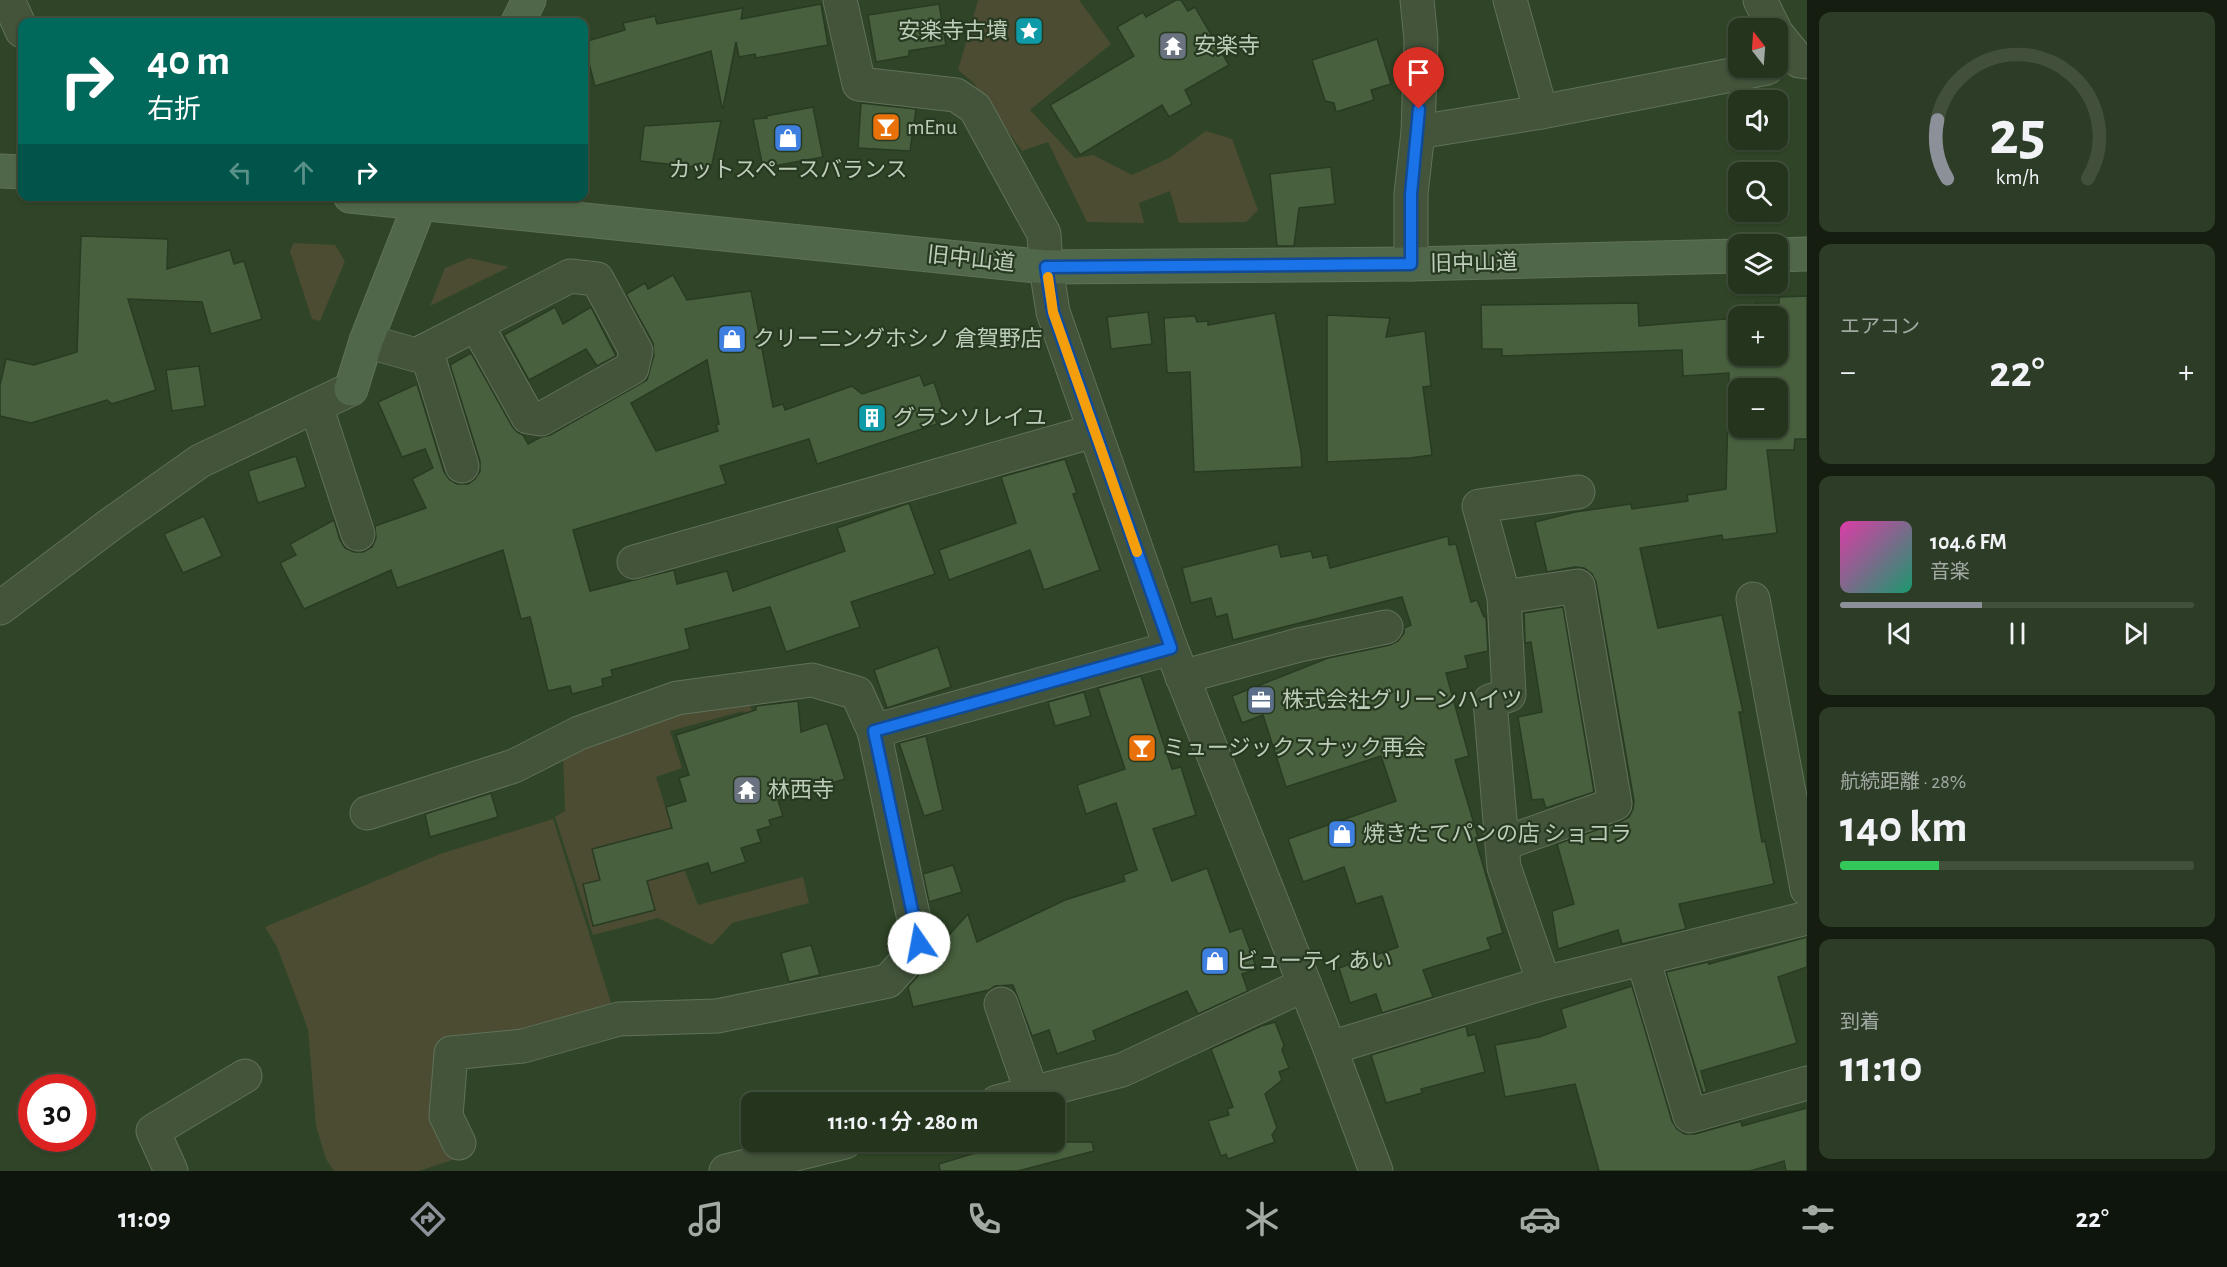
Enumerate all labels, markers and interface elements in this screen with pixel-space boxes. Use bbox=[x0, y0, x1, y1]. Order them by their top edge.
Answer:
place icon: 安楽寺古墳 bbox=[1013, 15, 1045, 47]
north arrow bbox=[1728, 18, 1788, 78]
map controls bbox=[1728, 18, 1788, 438]
place label: 安楽寺古墳 bbox=[898, 19, 1008, 42]
temple icon: 安楽寺 bbox=[1157, 30, 1189, 62]
place label: 安楽寺 bbox=[1194, 34, 1260, 57]
text: 40 m bbox=[147, 40, 230, 82]
icon: right bbox=[48, 42, 126, 120]
pin bbox=[1393, 47, 1444, 109]
icon: arrive bbox=[1402, 56, 1435, 89]
button: sound bbox=[1728, 90, 1788, 150]
text: 右折 bbox=[147, 96, 201, 123]
text: 25 bbox=[1989, 103, 2045, 165]
bar icon: mEnu bbox=[870, 111, 902, 143]
place label: mEnu bbox=[907, 116, 957, 138]
shop icon: カットスペースバランス bbox=[772, 122, 804, 154]
icon: left bbox=[224, 156, 257, 189]
icon: ahead bbox=[287, 156, 320, 189]
icon: right bbox=[350, 156, 383, 189]
place label: カットスペースバランス bbox=[669, 158, 907, 181]
button: search bbox=[1728, 162, 1788, 222]
text: km/h bbox=[1995, 167, 2039, 188]
button: layers bbox=[1728, 234, 1788, 294]
street label: 旧中山道 bbox=[926, 242, 1016, 275]
street label: 旧中山道 bbox=[1430, 250, 1518, 275]
button: + bbox=[1728, 306, 1788, 366]
text: エアコン bbox=[1840, 317, 1920, 337]
shop icon: クリー二ングホシノ 倉賀野店 bbox=[716, 323, 748, 355]
place label: クリー二ングホシノ 倉賀野店 bbox=[753, 327, 1043, 350]
text: 22° bbox=[1989, 350, 2045, 395]
text: − bbox=[1840, 356, 1856, 389]
text: + bbox=[2178, 356, 2194, 389]
button: − bbox=[1728, 378, 1788, 438]
building icon: グランソレイユ bbox=[856, 402, 888, 434]
place label: グランソレイユ bbox=[893, 406, 1047, 429]
text: 104.6 FM bbox=[1930, 531, 2007, 553]
text: 音楽 bbox=[1930, 562, 1970, 582]
icon: previous bbox=[1883, 617, 1916, 650]
icon: pause bbox=[2001, 617, 2034, 650]
icon: next bbox=[2119, 617, 2152, 650]
office icon: 株式会社グリーンハイツ bbox=[1245, 684, 1277, 716]
place label: 株式会社グリーンハイツ bbox=[1282, 688, 1522, 711]
bar icon: ミュージックスナック再会 bbox=[1126, 732, 1158, 764]
place label: ミュージックスナック再会 bbox=[1163, 736, 1426, 759]
text: 航続距離 · 28% bbox=[1840, 772, 1966, 792]
temple icon: 林西寺 bbox=[731, 774, 763, 806]
place label: 林西寺 bbox=[768, 778, 834, 801]
text: 140 km bbox=[1840, 805, 1968, 850]
shop icon: 焼きたてパンの店 ショコラ bbox=[1326, 818, 1358, 850]
place label: 焼きたてパンの店 ショコラ bbox=[1363, 822, 1632, 845]
position arrow bbox=[887, 911, 951, 975]
shop icon: ビューティ あい bbox=[1199, 945, 1231, 977]
place label: ビューティ あい bbox=[1236, 950, 1392, 972]
text: 到着 bbox=[1840, 1012, 1880, 1032]
text: 11:10 bbox=[1840, 1045, 1922, 1090]
speed limit sign: 30 bbox=[18, 1074, 96, 1152]
text: 11:10 · 1 分 · 280 m bbox=[828, 1111, 978, 1133]
icon: directions bbox=[407, 1198, 449, 1240]
icon: music bbox=[685, 1198, 727, 1240]
icon: phone bbox=[963, 1198, 1005, 1240]
icon: climate bbox=[1241, 1198, 1283, 1240]
icon: car bbox=[1519, 1198, 1561, 1240]
icon: filters bbox=[1797, 1198, 1839, 1240]
text: 11:09 bbox=[118, 1205, 171, 1232]
text: 22° bbox=[2076, 1205, 2109, 1232]

